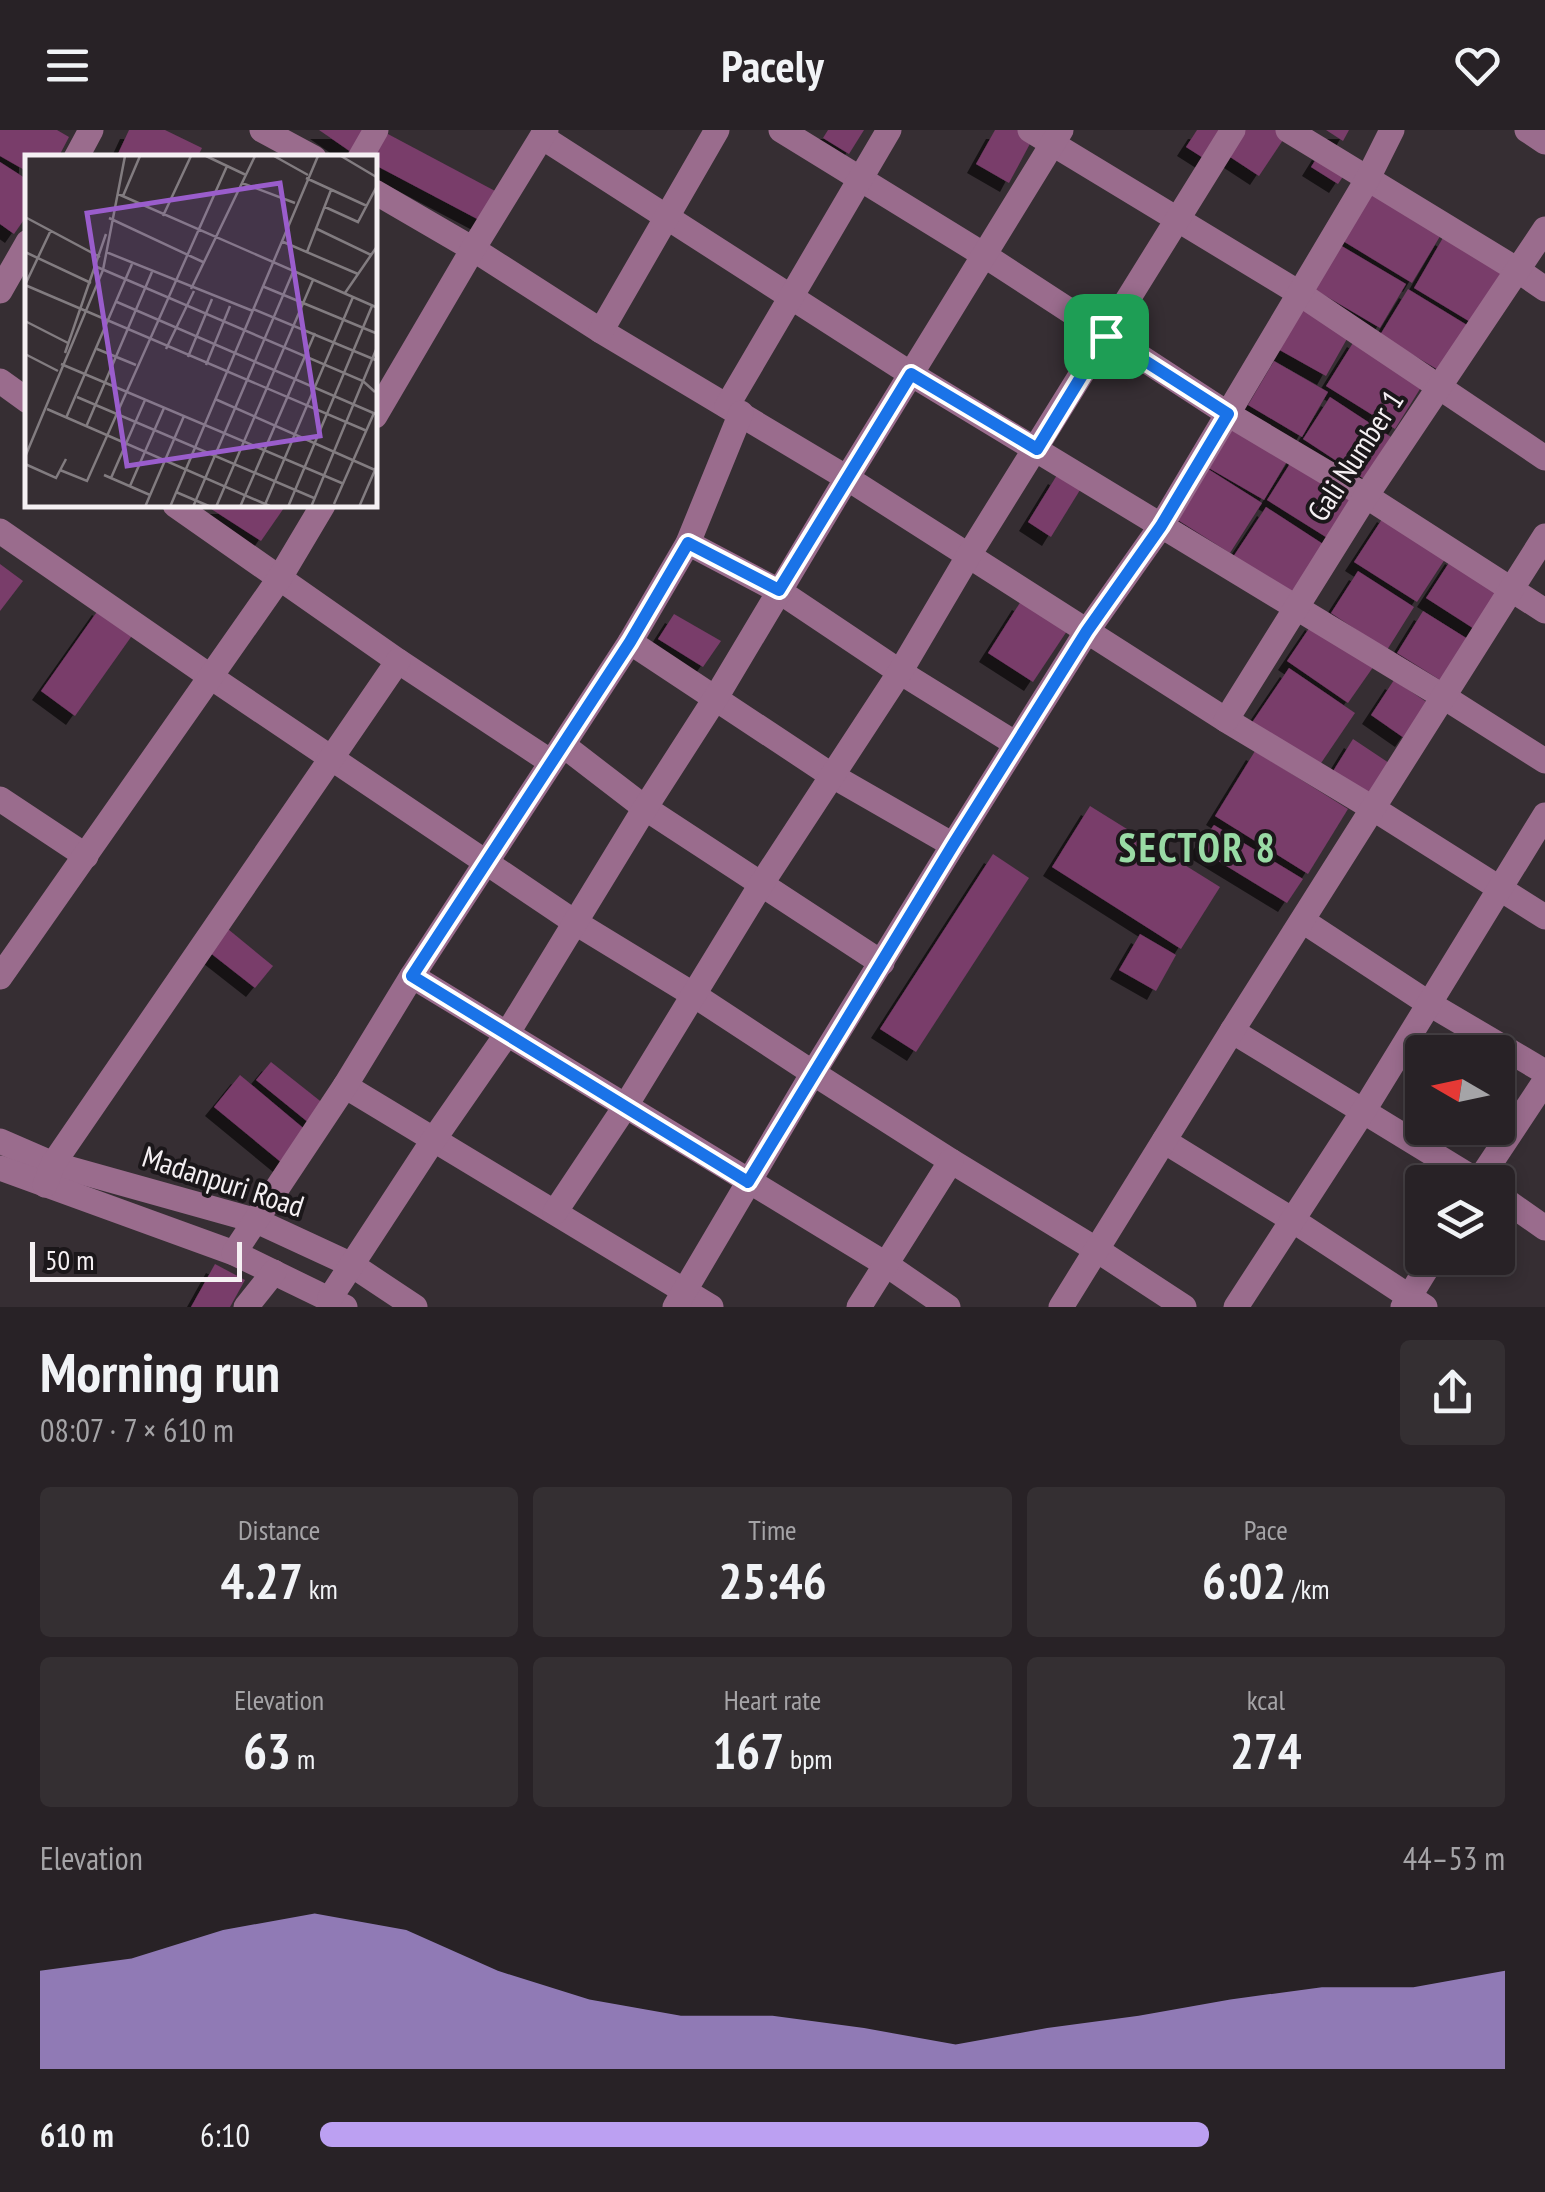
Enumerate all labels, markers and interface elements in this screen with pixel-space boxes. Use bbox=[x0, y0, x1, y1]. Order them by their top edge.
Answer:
text: Pacely bbox=[721, 36, 824, 94]
icon: menu bbox=[40, 38, 95, 93]
icon: heart bbox=[1450, 38, 1505, 93]
inset map bbox=[25, 155, 378, 508]
pin bbox=[1064, 294, 1149, 379]
icon: arrive bbox=[1079, 309, 1134, 364]
street label: Gali Number 1 bbox=[1298, 382, 1412, 528]
district label: SECTOR 8 bbox=[1119, 821, 1277, 873]
north arrow bbox=[1405, 1035, 1515, 1145]
map controls bbox=[1405, 1035, 1515, 1275]
street label: Madanpuri Road bbox=[138, 1136, 309, 1225]
button: layers bbox=[1405, 1165, 1515, 1275]
scale bar bbox=[30, 1237, 242, 1282]
text: 50 m bbox=[45, 1241, 94, 1278]
text: Morning run bbox=[40, 1336, 280, 1407]
button: share bbox=[1400, 1340, 1505, 1445]
text: 08:07 · 7 × 610 m bbox=[40, 1409, 234, 1451]
text: Distance bbox=[238, 1511, 320, 1548]
text: Time bbox=[748, 1511, 797, 1548]
text: Pace bbox=[1244, 1511, 1288, 1548]
text: 4.27 bbox=[220, 1548, 303, 1613]
text: 25:46 bbox=[718, 1548, 827, 1613]
text: 6:02 bbox=[1202, 1548, 1286, 1613]
text: km bbox=[303, 1570, 338, 1607]
text: /km bbox=[1286, 1570, 1330, 1607]
text: Elevation bbox=[234, 1681, 324, 1718]
text: Heart rate bbox=[724, 1681, 821, 1718]
text: kcal bbox=[1247, 1681, 1285, 1718]
text: 63 bbox=[243, 1718, 291, 1783]
text: 167 bbox=[712, 1718, 784, 1783]
text: 274 bbox=[1230, 1718, 1302, 1783]
text: m bbox=[291, 1740, 315, 1777]
text: bpm bbox=[784, 1740, 833, 1777]
text: Elevation bbox=[40, 1837, 143, 1879]
text: 44–53 m bbox=[1403, 1837, 1505, 1879]
text: 610 m bbox=[40, 2114, 114, 2156]
text: 6:10 bbox=[200, 2114, 250, 2156]

